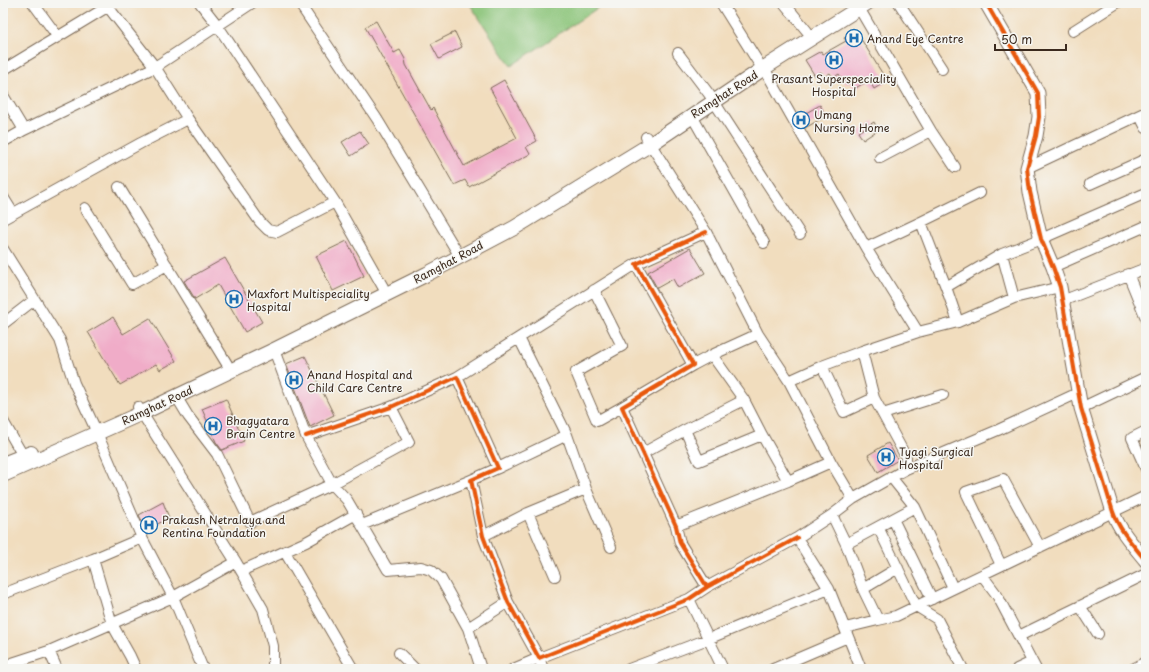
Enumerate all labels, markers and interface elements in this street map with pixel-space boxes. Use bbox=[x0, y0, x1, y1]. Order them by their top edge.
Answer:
scale bar bbox=[995, 26, 1066, 52]
hospital icon: Anand Eye Centre bbox=[844, 28, 864, 48]
place label: Anand Eye Centre bbox=[867, 30, 964, 47]
text: 50 m bbox=[1001, 30, 1032, 48]
hospital icon: Prasant Superspeciality Hospital bbox=[824, 50, 844, 70]
street label: Ramghat Road bbox=[687, 66, 761, 122]
place label: Prasant Superspeciality Hospital bbox=[771, 70, 897, 100]
place label: Umang Nursing Home bbox=[814, 106, 890, 136]
hospital icon: Umang Nursing Home bbox=[791, 110, 811, 130]
street label: Ramghat Road bbox=[410, 236, 486, 288]
place label: Maxfort Multispeciality Hospital bbox=[247, 285, 370, 315]
hospital icon: Maxfort Multispeciality Hospital bbox=[224, 289, 244, 309]
place label: Anand Hospital and Child Care Centre bbox=[307, 366, 413, 396]
hospital icon: Anand Hospital and Child Care Centre bbox=[284, 370, 304, 390]
street label: Ramghat Road bbox=[118, 381, 196, 429]
place label: Bhagyatara Brain Centre bbox=[226, 412, 295, 442]
hospital icon: Bhagyatara Brain Centre bbox=[203, 416, 223, 436]
place label: Tyagi Surgical Hospital bbox=[899, 443, 973, 473]
hospital icon: Tyagi Surgical Hospital bbox=[876, 447, 896, 467]
place label: Prakash Netralaya and Rentina Foundation bbox=[162, 511, 285, 541]
hospital icon: Prakash Netralaya and Rentina Foundation bbox=[139, 515, 159, 535]

